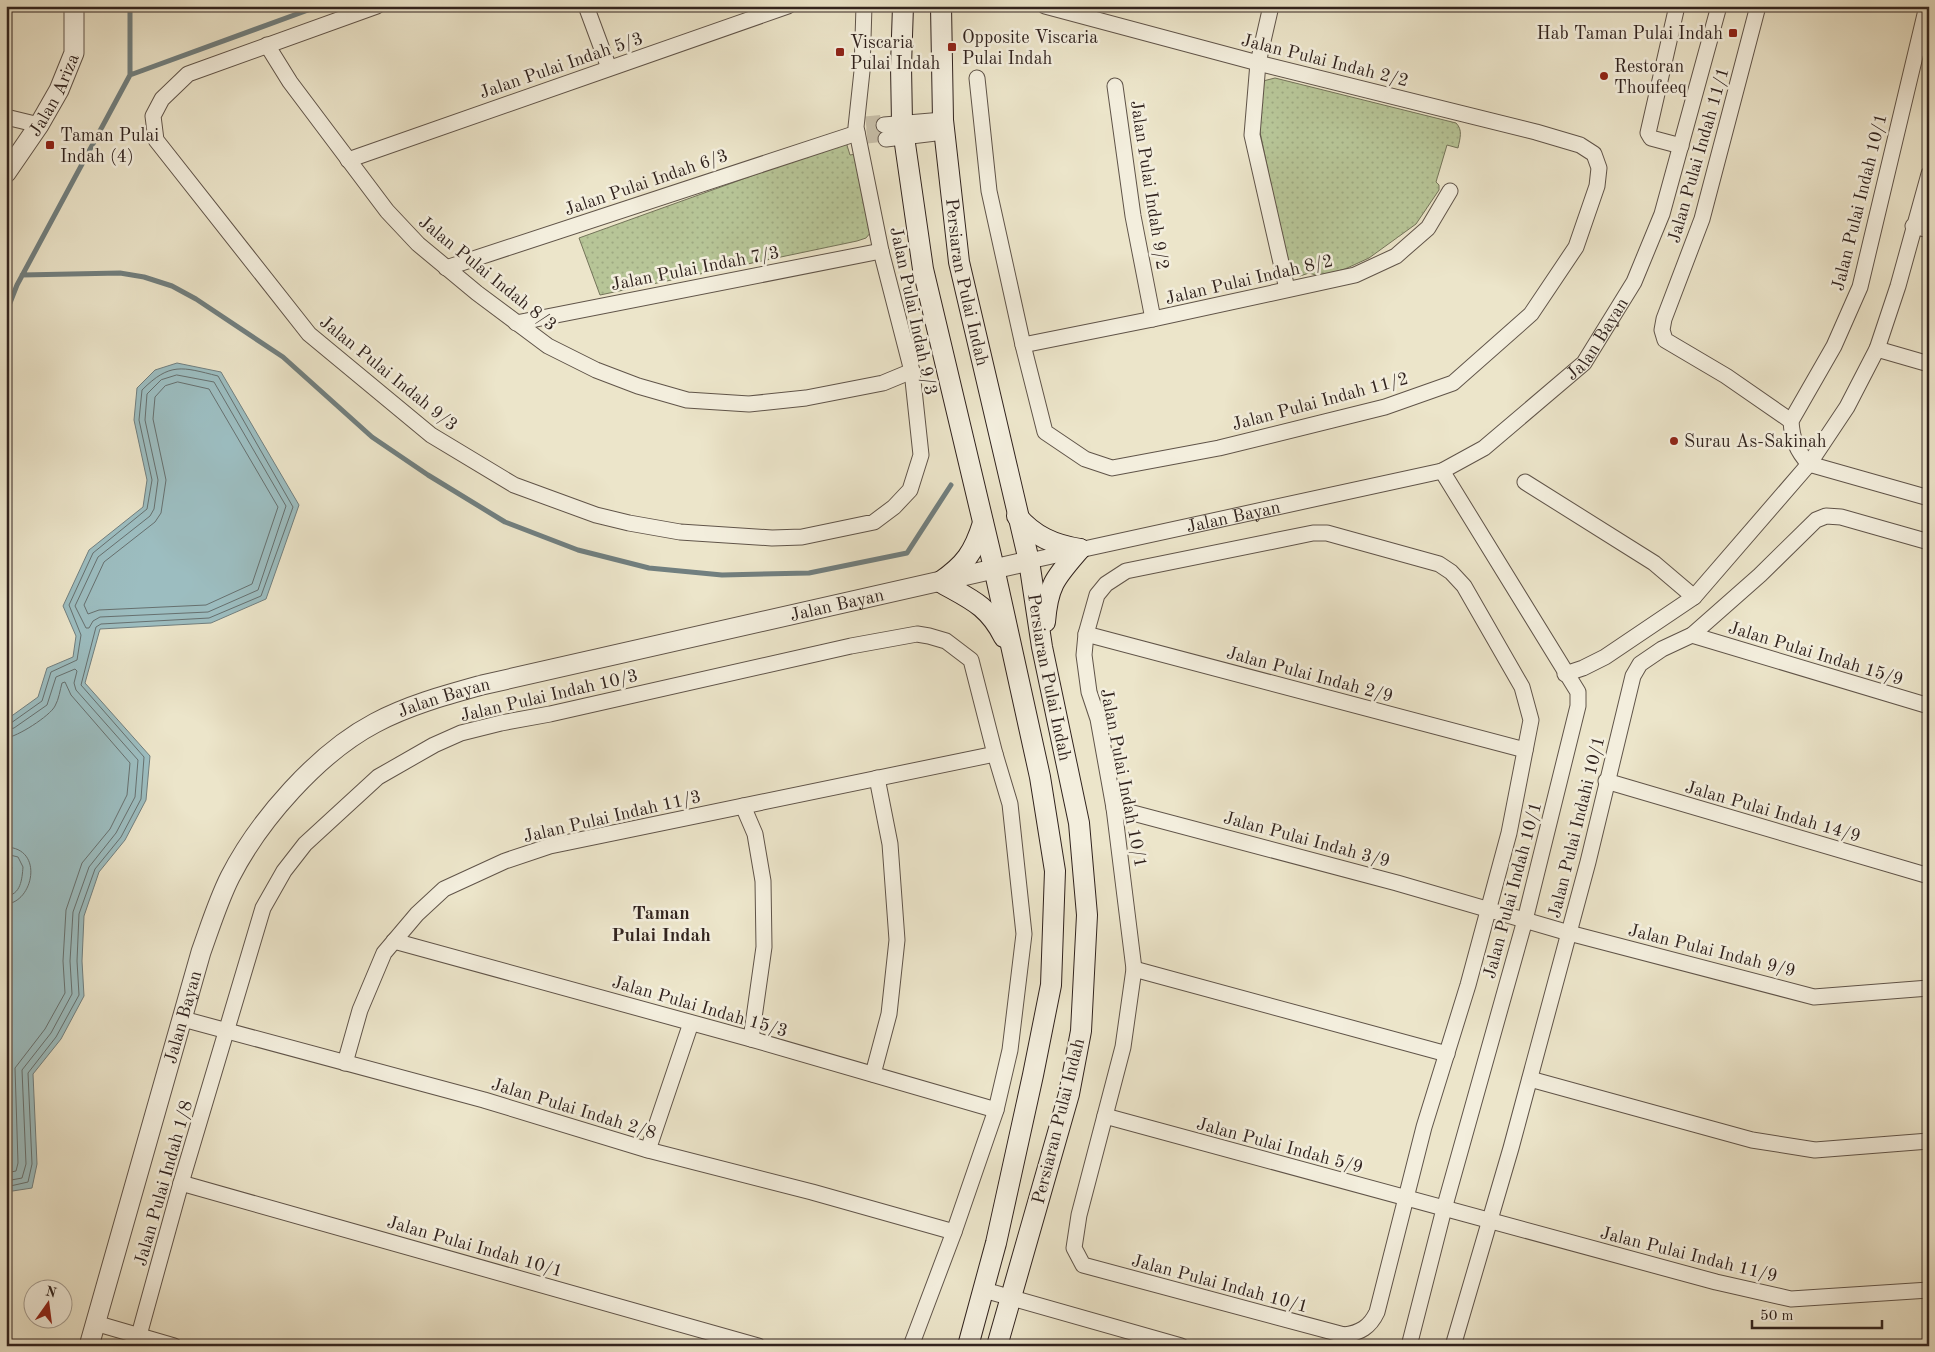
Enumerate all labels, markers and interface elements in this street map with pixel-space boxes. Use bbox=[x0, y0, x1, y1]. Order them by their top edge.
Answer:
place label: Hab Taman Pulai Indah bbox=[1537, 25, 1723, 43]
marker: Hab Taman Pulai Indah bbox=[1727, 27, 1739, 39]
place label: Opposite Viscaria Pulai Indah bbox=[962, 29, 1098, 68]
street label: Jalan Pulai Indah 5/3 bbox=[477, 30, 645, 102]
street label: Jalan Pulai Indah 2/2 bbox=[1239, 31, 1410, 90]
place label: Viscaria Pulai Indah bbox=[850, 34, 941, 73]
marker: Opposite Viscaria Pulai Indah bbox=[946, 41, 958, 53]
marker: Viscaria Pulai Indah bbox=[834, 46, 846, 58]
street label: Jalan Ariza bbox=[26, 51, 83, 140]
place label: Restoran Thoufeeq bbox=[1614, 58, 1687, 97]
street label: Jalan Pulai Indah 11/1 bbox=[1665, 65, 1733, 245]
marker: Restoran Thoufeeq bbox=[1598, 70, 1610, 82]
street label: Jalan Pulai Indah 9/2 bbox=[1127, 99, 1171, 271]
street label: Jalan Pulai Indah 10/1 bbox=[1829, 112, 1891, 293]
place label: Taman Pulai Indah (4) bbox=[60, 127, 159, 166]
marker: Taman Pulai Indah (4) bbox=[44, 139, 56, 151]
street label: Jalan Pulai Indah 6/3 bbox=[562, 147, 730, 219]
street label: Persiaran Pulai Indah bbox=[942, 198, 991, 368]
street label: Jalan Pulai Indah 8/3 bbox=[415, 213, 560, 335]
street label: Jalan Pulai Indah 9/3 bbox=[886, 225, 940, 397]
street label: Jalan Pulai Indah 7/3 bbox=[609, 244, 781, 294]
street label: Jalan Pulai Indah 8/2 bbox=[1164, 252, 1335, 308]
street label: Jalan Bayan bbox=[1563, 295, 1632, 384]
street label: Jalan Pulai Indah 9/3 bbox=[316, 313, 461, 435]
street label: Jalan Pulai Indah 11/2 bbox=[1230, 370, 1410, 434]
place label: Surau As-Sakinah bbox=[1684, 433, 1827, 451]
marker: Surau As-Sakinah bbox=[1668, 435, 1680, 447]
street label: Jalan Bayan bbox=[1185, 498, 1282, 536]
street label: Jalan Bayan bbox=[788, 586, 886, 625]
street label: Persiaran Pulai Indah bbox=[1024, 592, 1074, 763]
street label: Jalan Pulai Indah 15/9 bbox=[1726, 619, 1905, 689]
street label: Jalan Pulai Indah 2/9 bbox=[1225, 644, 1395, 706]
street label: Jalan Pulai Indah 10/3 bbox=[459, 667, 640, 725]
street label: Jalan Bayan bbox=[395, 675, 492, 721]
street label: Jalan Pulai Indah 10/1 bbox=[1097, 687, 1149, 869]
street label: Jalan Pulai Indahi 10/1 bbox=[1546, 734, 1608, 920]
street label: Jalan Pulai Indah 14/9 bbox=[1683, 778, 1863, 846]
street label: Jalan Pulai Indah 11/3 bbox=[522, 788, 703, 846]
street label: Jalan Pulai Indah 10/1 bbox=[1481, 800, 1545, 980]
street label: Jalan Pulai Indah 3/9 bbox=[1222, 809, 1392, 871]
district label: Taman Pulai Indah bbox=[611, 905, 711, 946]
street label: Jalan Pulai Indah 9/9 bbox=[1626, 921, 1797, 980]
street label: Jalan Bayan bbox=[162, 968, 205, 1066]
street label: Jalan Pulai Indah 15/3 bbox=[610, 973, 790, 1041]
street label: Persiaran Pulai Indah bbox=[1030, 1036, 1088, 1206]
street label: Jalan Pulai Indah 2/8 bbox=[489, 1075, 658, 1143]
street label: Jalan Pulai Indah 1/8 bbox=[132, 1098, 196, 1268]
street label: Jalan Pulai Indah 5/9 bbox=[1195, 1115, 1365, 1177]
street label: Jalan Pulai Indah 10/1 bbox=[385, 1213, 565, 1281]
street label: Jalan Pulai Indah 11/9 bbox=[1598, 1224, 1779, 1286]
street label: Jalan Pulai Indah 10/1 bbox=[1130, 1252, 1310, 1316]
north arrow bbox=[22, 1280, 72, 1330]
text: N bbox=[44, 1284, 58, 1301]
scale bar bbox=[1752, 1297, 1882, 1329]
text: 50 m bbox=[1760, 1309, 1794, 1324]

